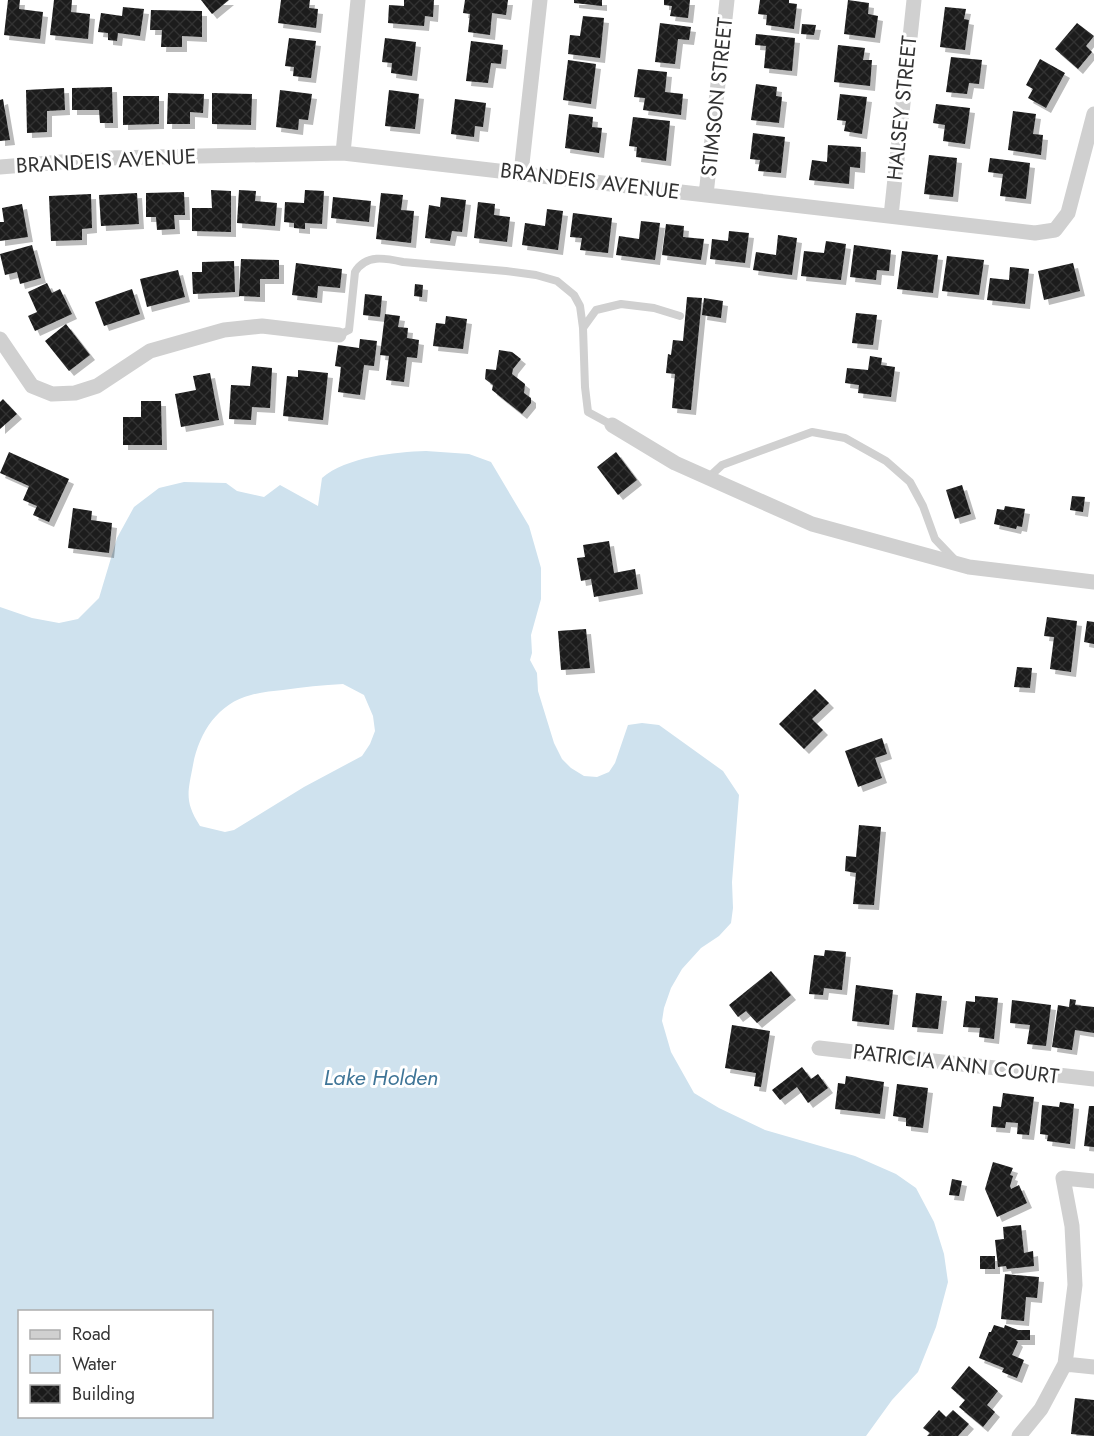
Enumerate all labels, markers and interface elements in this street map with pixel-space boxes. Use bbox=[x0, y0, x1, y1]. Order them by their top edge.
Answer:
street label: STIMSON STREET bbox=[694, 16, 740, 178]
street label: HALSEY STREET bbox=[879, 34, 925, 182]
street label: BRANDEIS AVENUE bbox=[15, 141, 197, 181]
street label: BRANDEIS AVENUE bbox=[499, 155, 681, 207]
street label: PATRICIA ANN COURT bbox=[851, 1036, 1061, 1092]
water label: Lake Holden bbox=[324, 1061, 438, 1093]
legend bbox=[18, 1310, 213, 1418]
text: Road bbox=[72, 1321, 111, 1347]
text: Water bbox=[72, 1351, 117, 1377]
text: Building bbox=[72, 1381, 135, 1407]

